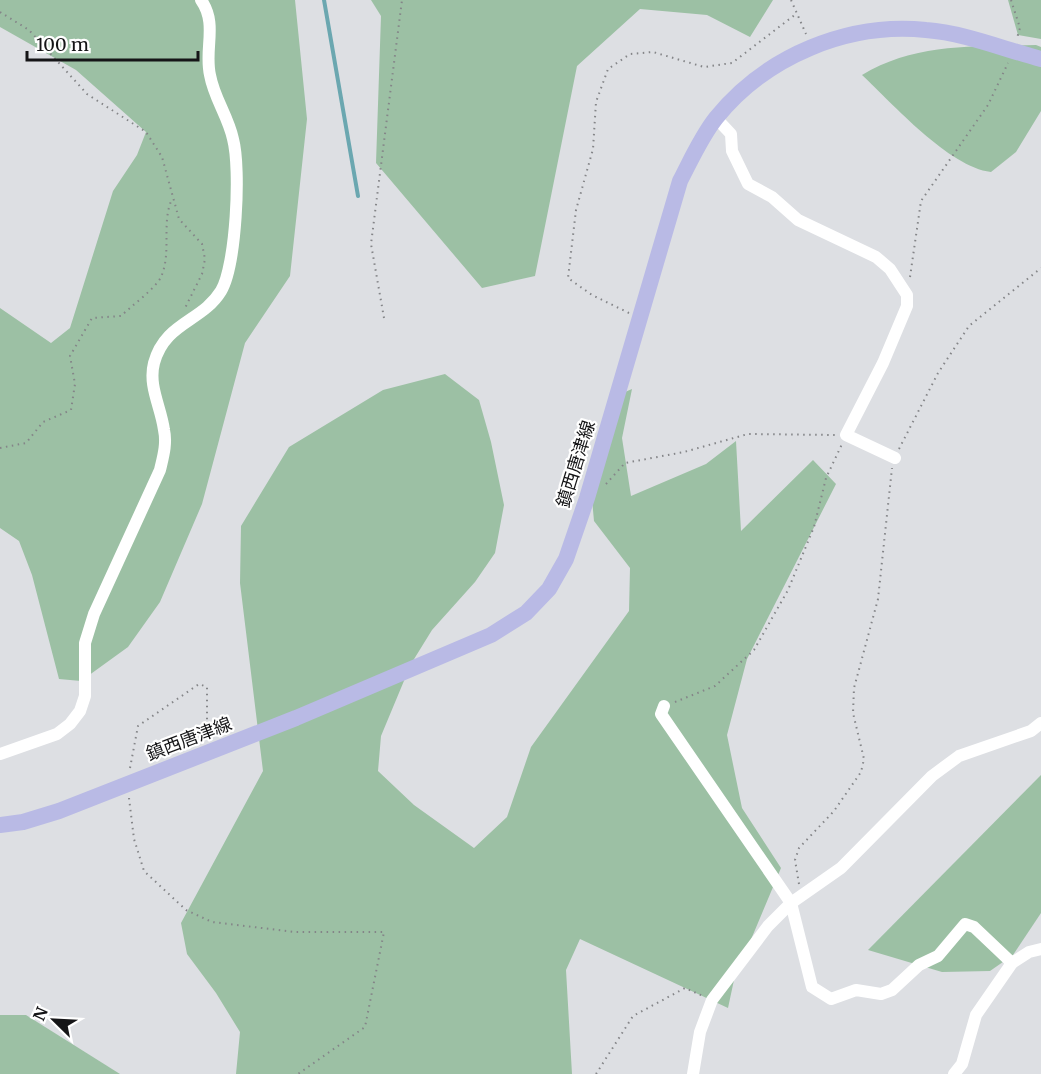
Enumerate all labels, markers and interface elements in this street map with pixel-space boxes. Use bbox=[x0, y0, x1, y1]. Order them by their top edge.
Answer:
scale bar bbox=[27, 24, 198, 62]
text: 100 m bbox=[36, 33, 89, 56]
street label: 鎮西唐津線 bbox=[551, 417, 600, 510]
street label: 鎮西唐津線 bbox=[143, 712, 235, 765]
north arrow bbox=[24, 990, 84, 1050]
text: N bbox=[29, 1004, 52, 1024]

